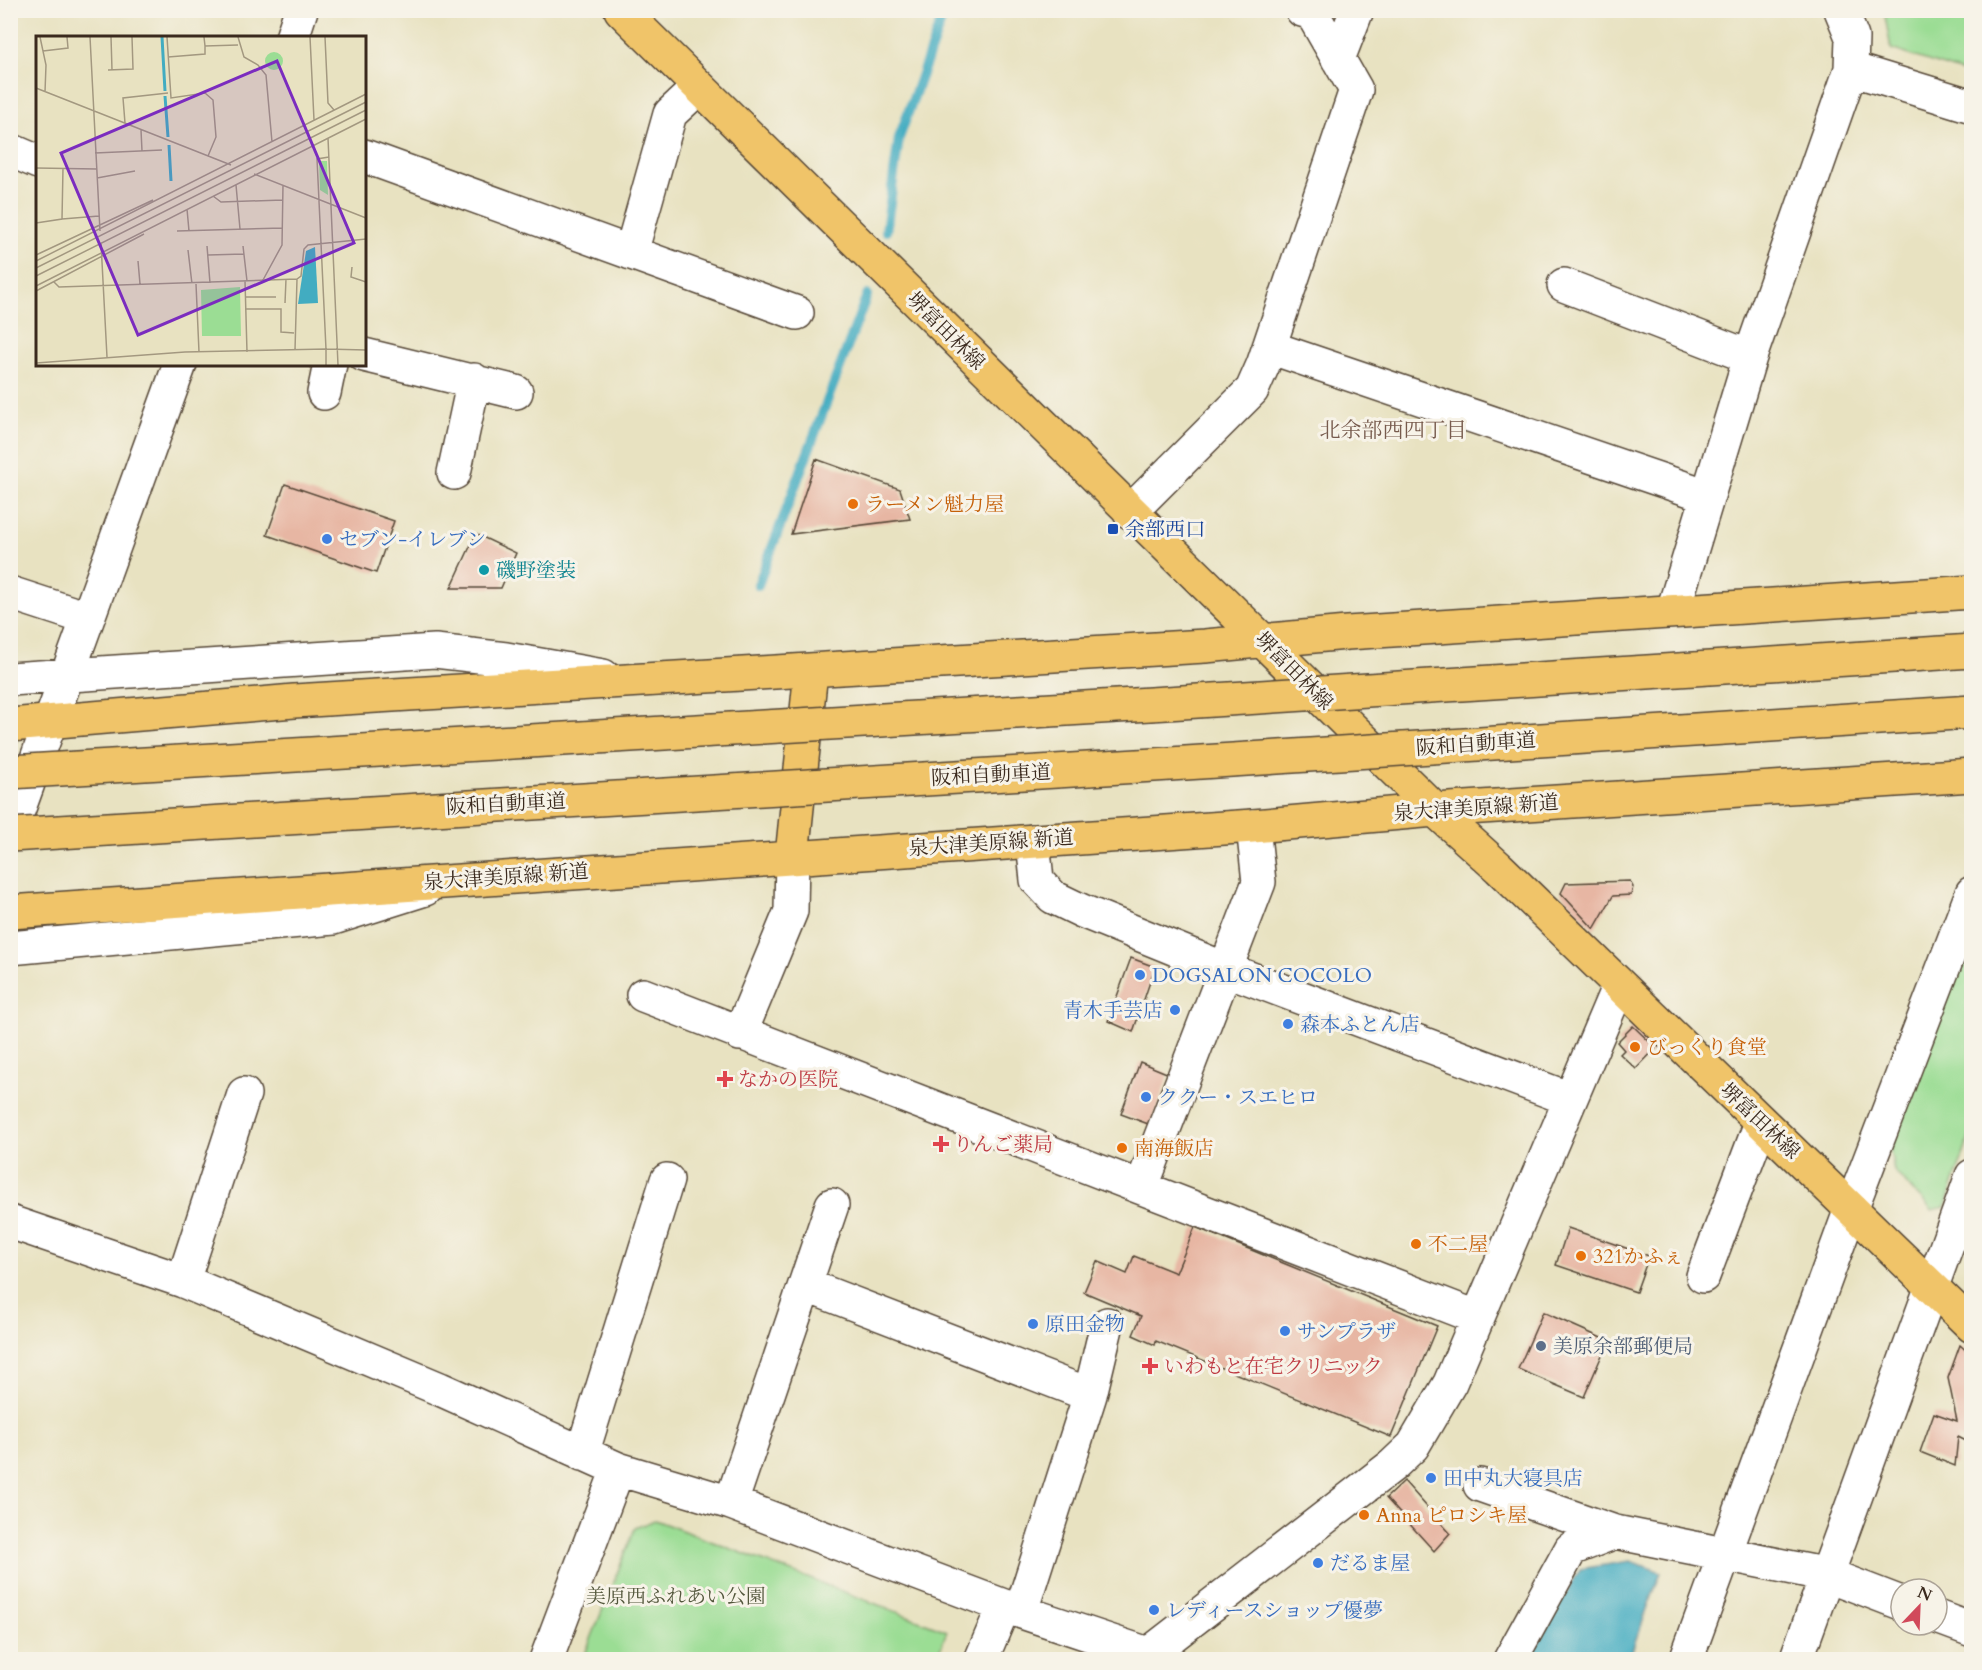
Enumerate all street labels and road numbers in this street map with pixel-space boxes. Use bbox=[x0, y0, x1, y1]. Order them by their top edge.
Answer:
street label: 堺富田林線 bbox=[901, 286, 991, 376]
street label: 堺富田林線 bbox=[1249, 626, 1339, 716]
street label: 阪和自動車道 bbox=[1415, 726, 1537, 762]
street label: 阪和自動車道 bbox=[930, 758, 1052, 792]
street label: 阪和自動車道 bbox=[445, 787, 567, 821]
street label: 泉大津美原線 新道 bbox=[1393, 789, 1559, 827]
street label: 泉大津美原線 新道 bbox=[908, 824, 1074, 862]
street label: 泉大津美原線 新道 bbox=[423, 858, 589, 896]
street label: 堺富田林線 bbox=[1714, 1077, 1806, 1165]

